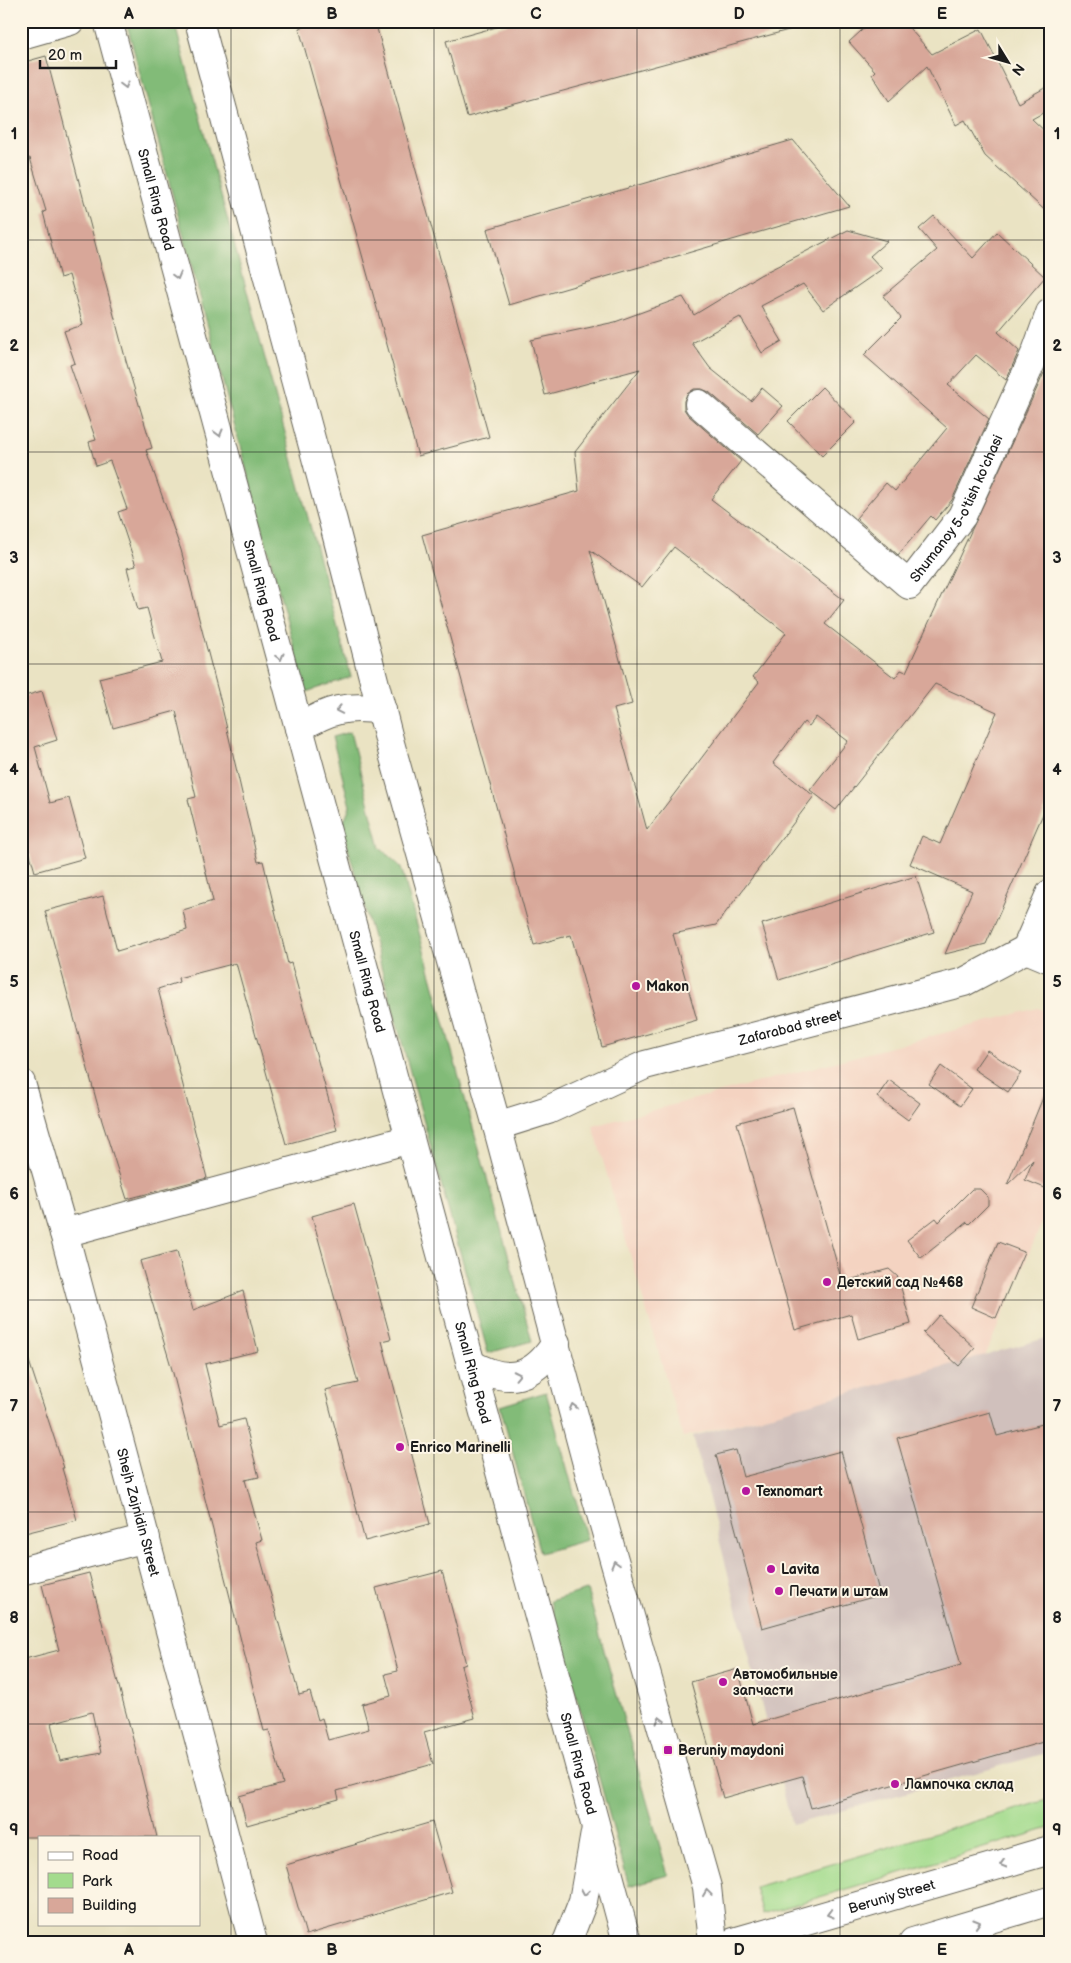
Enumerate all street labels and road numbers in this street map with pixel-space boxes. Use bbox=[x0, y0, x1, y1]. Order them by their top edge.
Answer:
street label: Small Ring Road bbox=[134, 147, 178, 252]
street label: Shumanoy 5-o'tish ko'chasi bbox=[906, 432, 1006, 585]
street label: Small Ring Road bbox=[240, 538, 284, 643]
street label: Small Ring Road bbox=[346, 929, 389, 1034]
street label: Zafarabad street bbox=[736, 1006, 844, 1049]
street label: Small Ring Road bbox=[451, 1320, 495, 1425]
street label: Shejh Zajnidin Street bbox=[113, 1446, 164, 1579]
street label: Small Ring Road bbox=[557, 1711, 601, 1816]
street label: Beruniy Street bbox=[846, 1875, 937, 1917]

